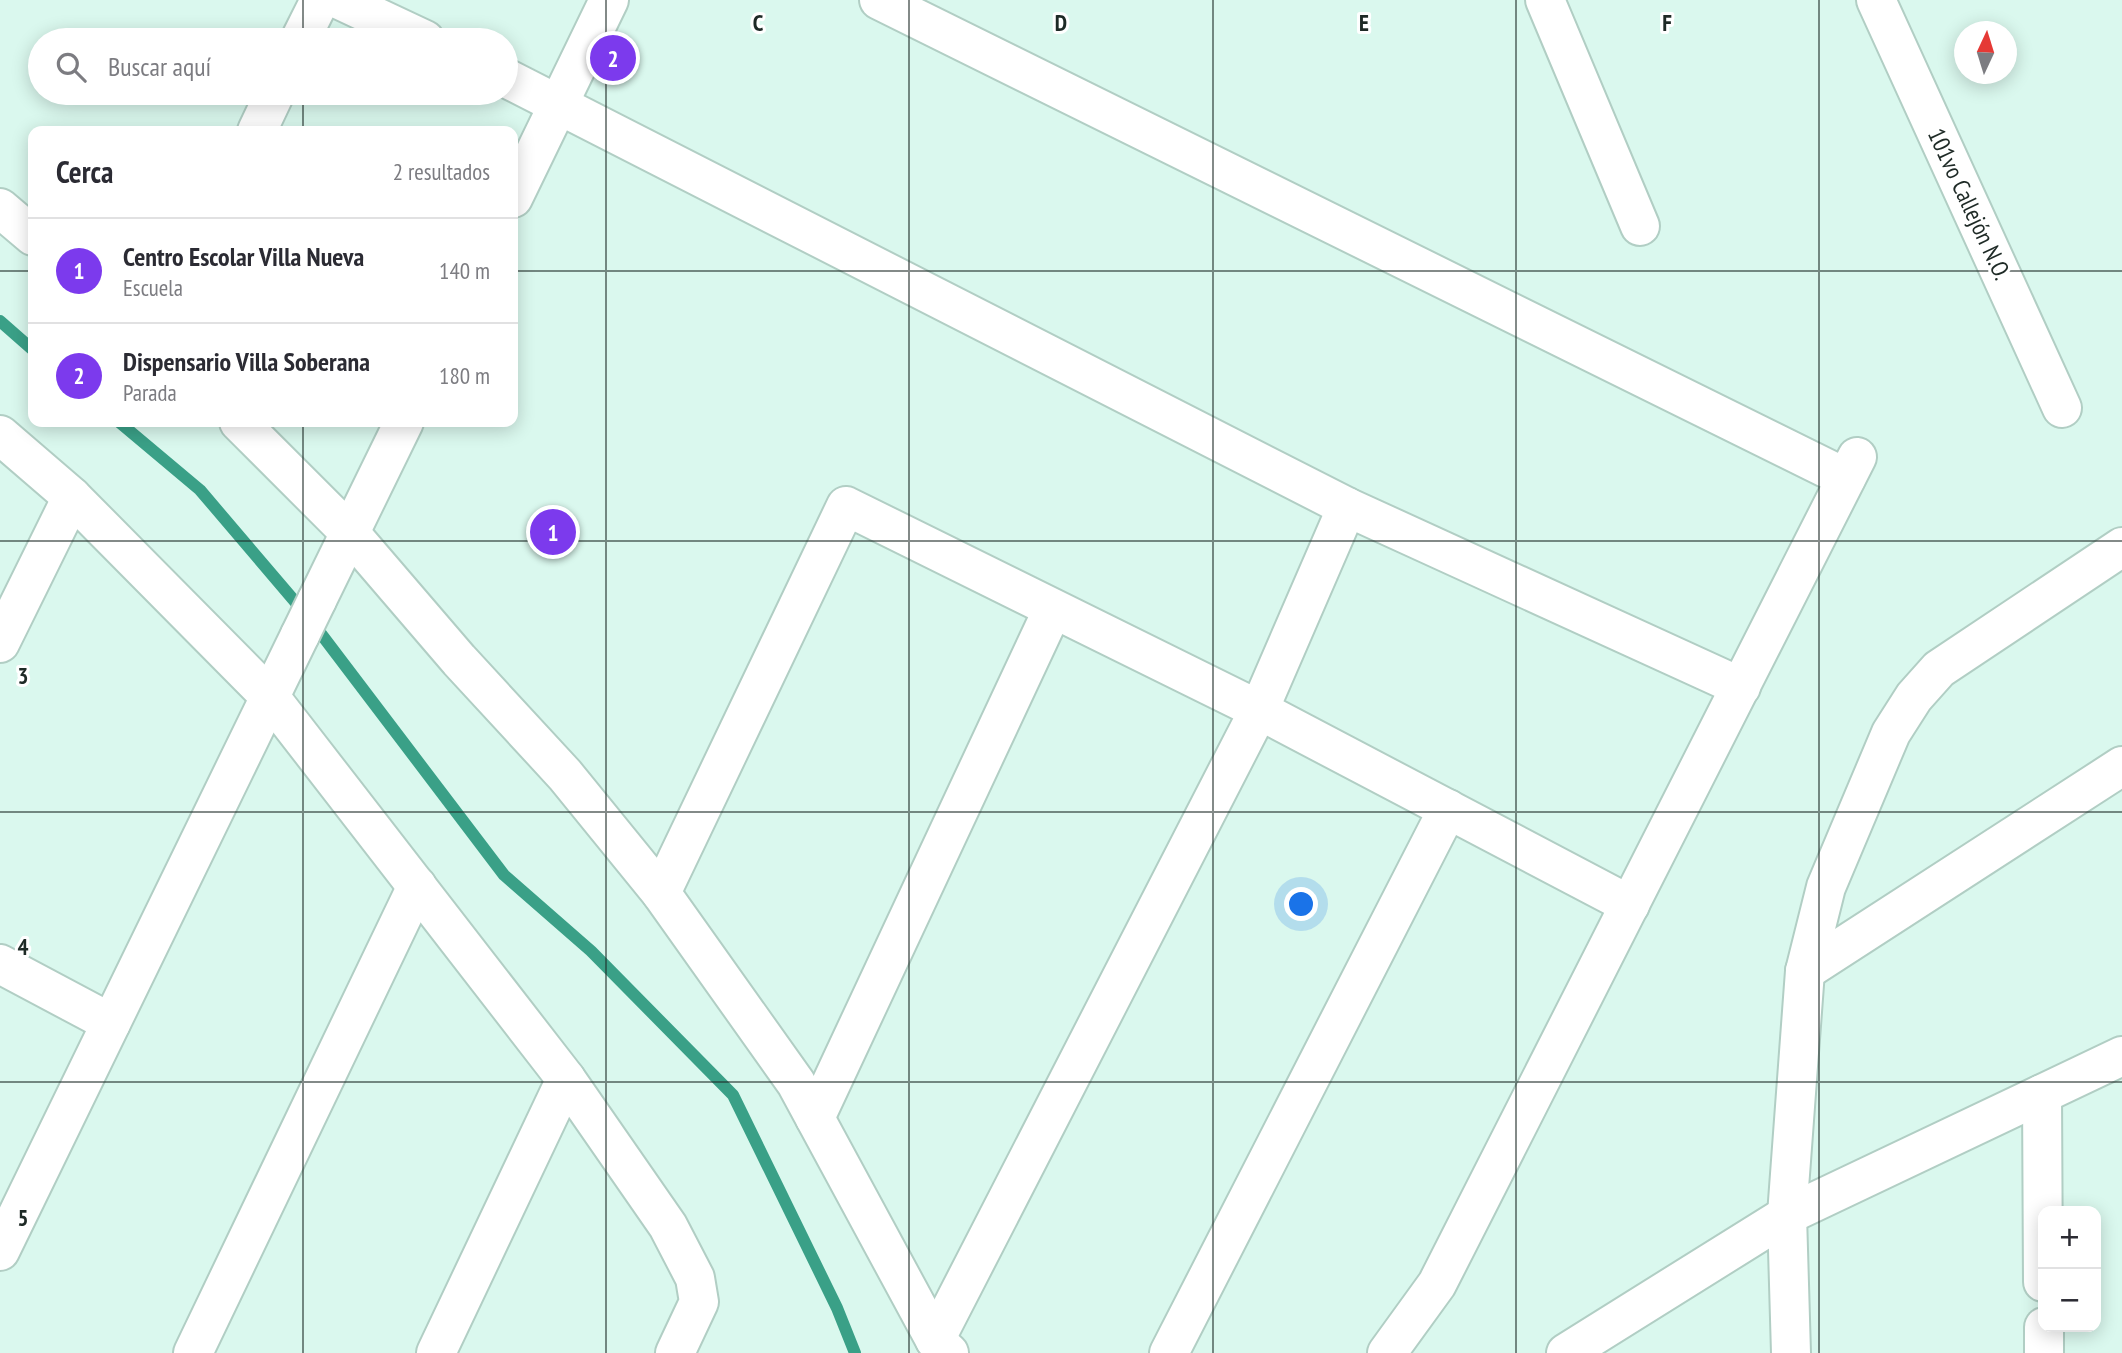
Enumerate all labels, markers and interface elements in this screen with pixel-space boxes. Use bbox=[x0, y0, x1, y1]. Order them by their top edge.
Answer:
text: C bbox=[753, 8, 764, 37]
text: D bbox=[1055, 8, 1067, 37]
text: E bbox=[1359, 8, 1369, 37]
text: F bbox=[1662, 8, 1672, 37]
north arrow bbox=[1954, 21, 2017, 84]
search box bbox=[28, 28, 518, 105]
pin: 2 bbox=[590, 32, 636, 84]
icon: search bbox=[52, 48, 90, 86]
text: Buscar aquí bbox=[108, 50, 211, 83]
street label: 101vo Callejón N.O. bbox=[1921, 123, 2018, 285]
text: Cerca bbox=[56, 152, 113, 191]
text: 2 resultados bbox=[393, 157, 490, 186]
text: Centro Escolar Villa Nueva bbox=[123, 240, 364, 273]
text: 1 bbox=[74, 256, 85, 285]
text: 140 m bbox=[439, 256, 490, 285]
text: Escuela bbox=[123, 273, 183, 302]
text: Dispensario Villa Soberana bbox=[123, 345, 370, 378]
text: 2 bbox=[74, 361, 85, 390]
text: 180 m bbox=[439, 361, 490, 390]
text: Parada bbox=[123, 378, 177, 407]
pin: 1 bbox=[530, 506, 576, 558]
text: 3 bbox=[18, 661, 29, 690]
your location bbox=[1284, 887, 1318, 921]
text: 4 bbox=[18, 932, 29, 961]
text: 5 bbox=[18, 1203, 29, 1232]
map controls bbox=[2038, 1206, 2101, 1332]
button: + bbox=[2038, 1206, 2101, 1269]
button: − bbox=[2038, 1269, 2101, 1332]

